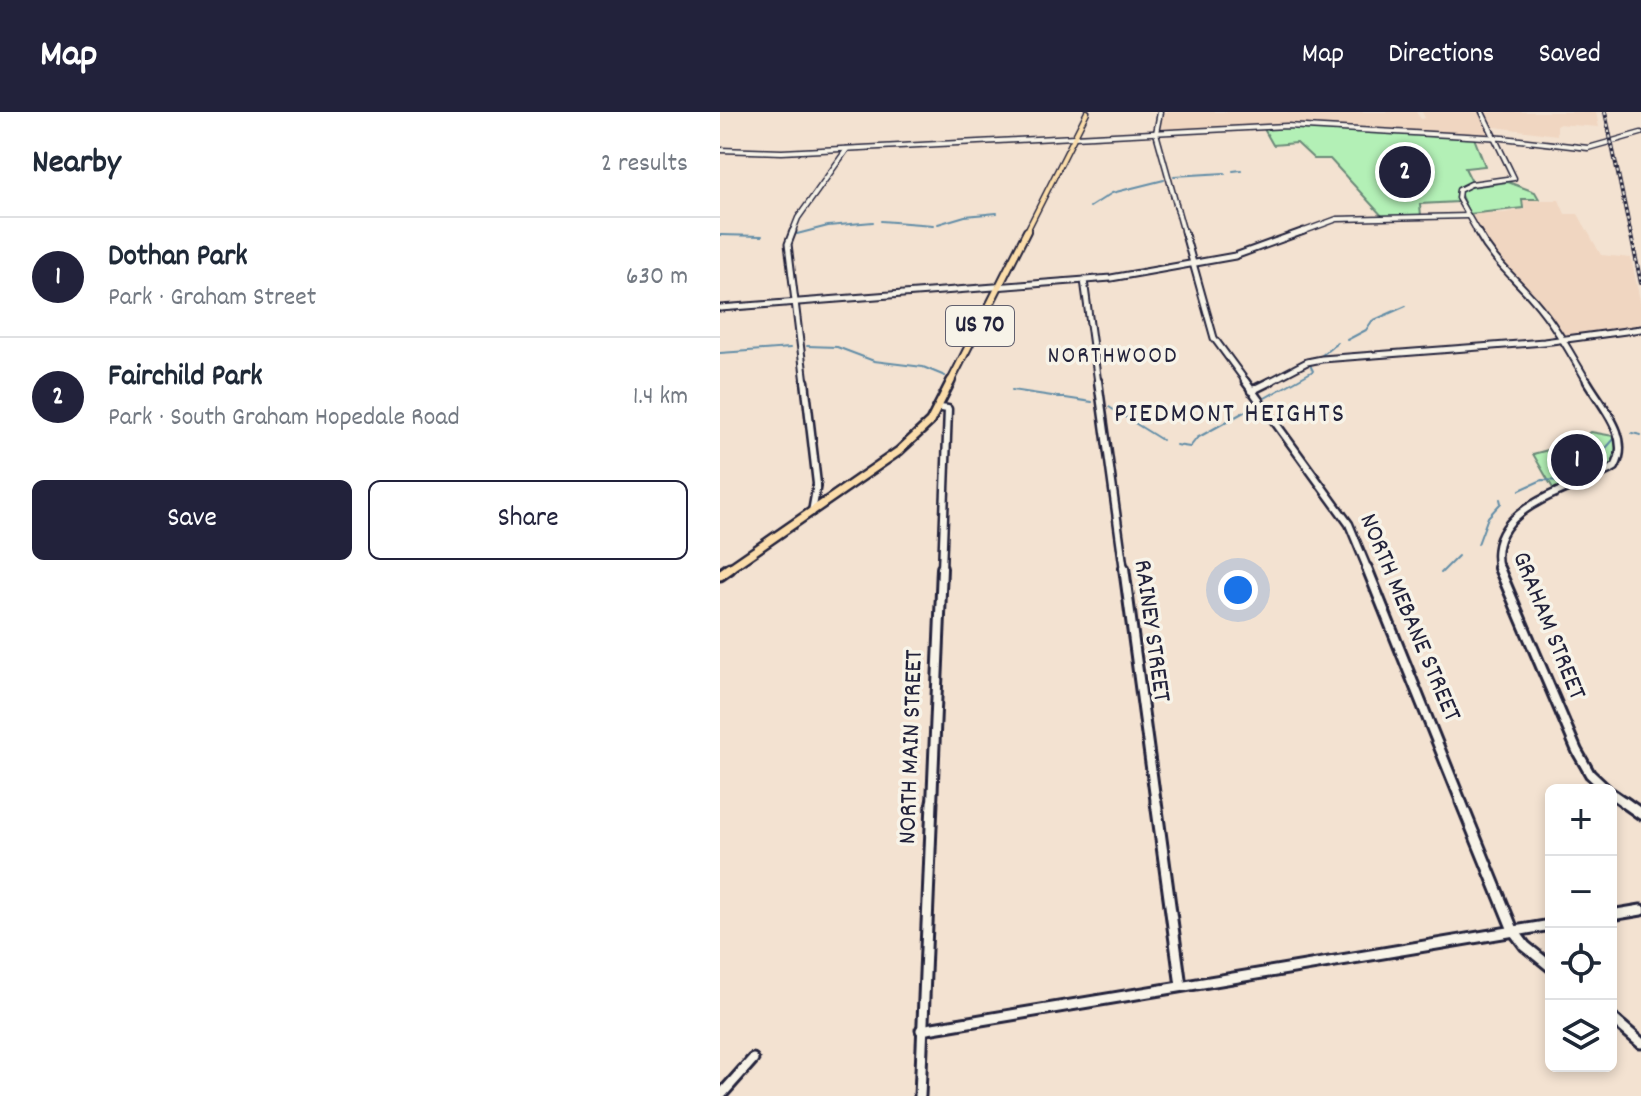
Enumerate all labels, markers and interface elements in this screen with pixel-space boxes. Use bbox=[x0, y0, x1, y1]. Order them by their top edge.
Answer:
text: Map bbox=[40, 29, 98, 84]
text: Map bbox=[1302, 36, 1344, 76]
text: Directions bbox=[1388, 36, 1494, 76]
text: Saved bbox=[1538, 36, 1601, 76]
text: Nearby bbox=[32, 140, 121, 189]
pin: 2 bbox=[1379, 142, 1431, 202]
text: 2 results bbox=[601, 146, 688, 183]
text: Dothan Park bbox=[108, 237, 248, 280]
text: 1 bbox=[55, 259, 61, 296]
text: 630 m bbox=[626, 259, 688, 296]
text: Park · Graham Street bbox=[108, 280, 316, 317]
road number: US 70 bbox=[946, 306, 1014, 346]
district label: NORTHWOOD bbox=[1048, 340, 1178, 374]
text: Fairchild Park bbox=[108, 357, 263, 400]
text: 2 bbox=[52, 379, 64, 416]
text: 1.4 km bbox=[633, 379, 688, 416]
district label: PIEDMONT HEIGHTS bbox=[1114, 396, 1346, 436]
text: Park · South Graham Hopedale Road bbox=[108, 400, 460, 437]
pin: 1 bbox=[1551, 430, 1603, 490]
button: Save bbox=[32, 480, 352, 560]
button: Share bbox=[368, 480, 688, 560]
street label: NORTH MEBANE STREET bbox=[1348, 508, 1470, 728]
street label: GRAHAM STREET bbox=[1501, 546, 1595, 706]
street label: RAINEY STREET bbox=[1123, 557, 1179, 705]
your location bbox=[1218, 570, 1258, 610]
street label: NORTH MAIN STREET bbox=[890, 648, 934, 845]
map controls bbox=[1545, 784, 1617, 1072]
button: + bbox=[1545, 784, 1617, 856]
button: − bbox=[1545, 856, 1617, 928]
button: locate bbox=[1545, 928, 1617, 1000]
button: layers bbox=[1545, 1000, 1617, 1072]

